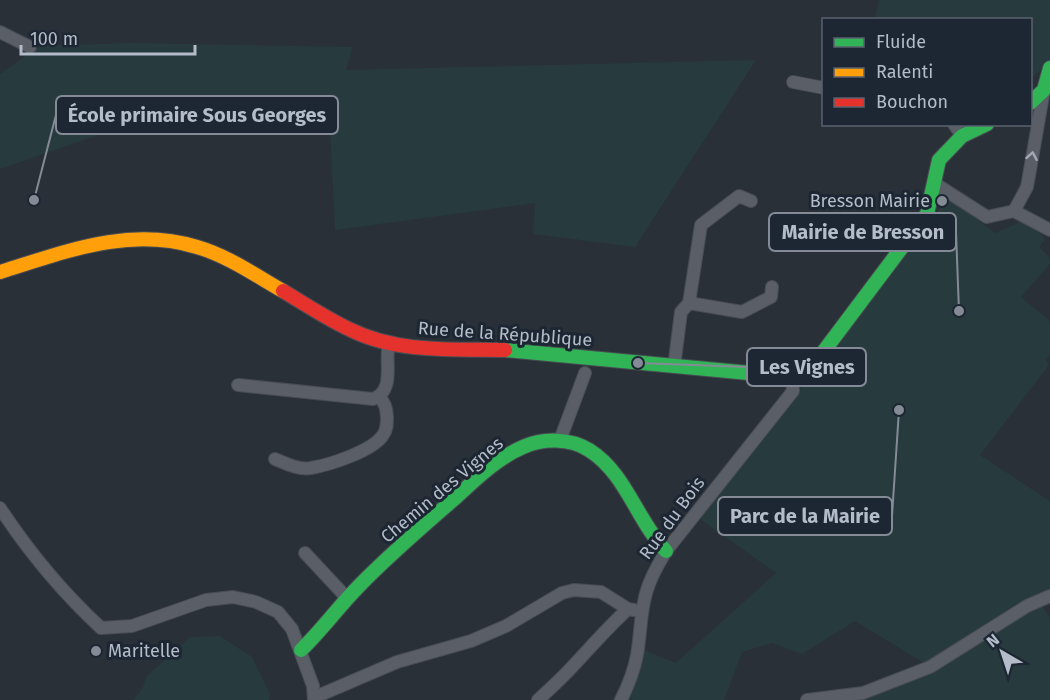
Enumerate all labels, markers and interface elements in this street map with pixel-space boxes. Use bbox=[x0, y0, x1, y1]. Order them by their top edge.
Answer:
scale bar bbox=[21, 18, 195, 56]
legend bbox=[822, 18, 1032, 126]
text: 100 m bbox=[30, 28, 78, 50]
text: Fluide bbox=[876, 31, 926, 53]
text: Ralenti bbox=[876, 61, 933, 83]
text: Bouchon bbox=[876, 91, 948, 113]
callout: École primaire Sous Georges bbox=[56, 96, 338, 134]
text: École primaire Sous Georges bbox=[68, 102, 327, 127]
one-way arrow bbox=[1026, 152, 1038, 161]
place label: Bresson Mairie bbox=[810, 190, 930, 212]
marker: Bresson Mairie bbox=[935, 194, 949, 208]
callout: Mairie de Bresson bbox=[769, 213, 956, 251]
text: Mairie de Bresson bbox=[782, 220, 944, 244]
street label: Rue de la République bbox=[417, 317, 593, 351]
callout: Les Vignes bbox=[747, 348, 866, 386]
text: Les Vignes bbox=[759, 355, 855, 379]
street label: Chemin des Vignes bbox=[376, 432, 508, 548]
street label: Rue du Bois bbox=[635, 472, 709, 564]
callout: Parc de la Mairie bbox=[718, 497, 892, 535]
text: Parc de la Mairie bbox=[730, 504, 880, 528]
north arrow bbox=[972, 622, 1032, 682]
text: N bbox=[983, 630, 1003, 651]
place label: Maritelle bbox=[108, 640, 180, 662]
marker: Maritelle bbox=[89, 644, 103, 658]

